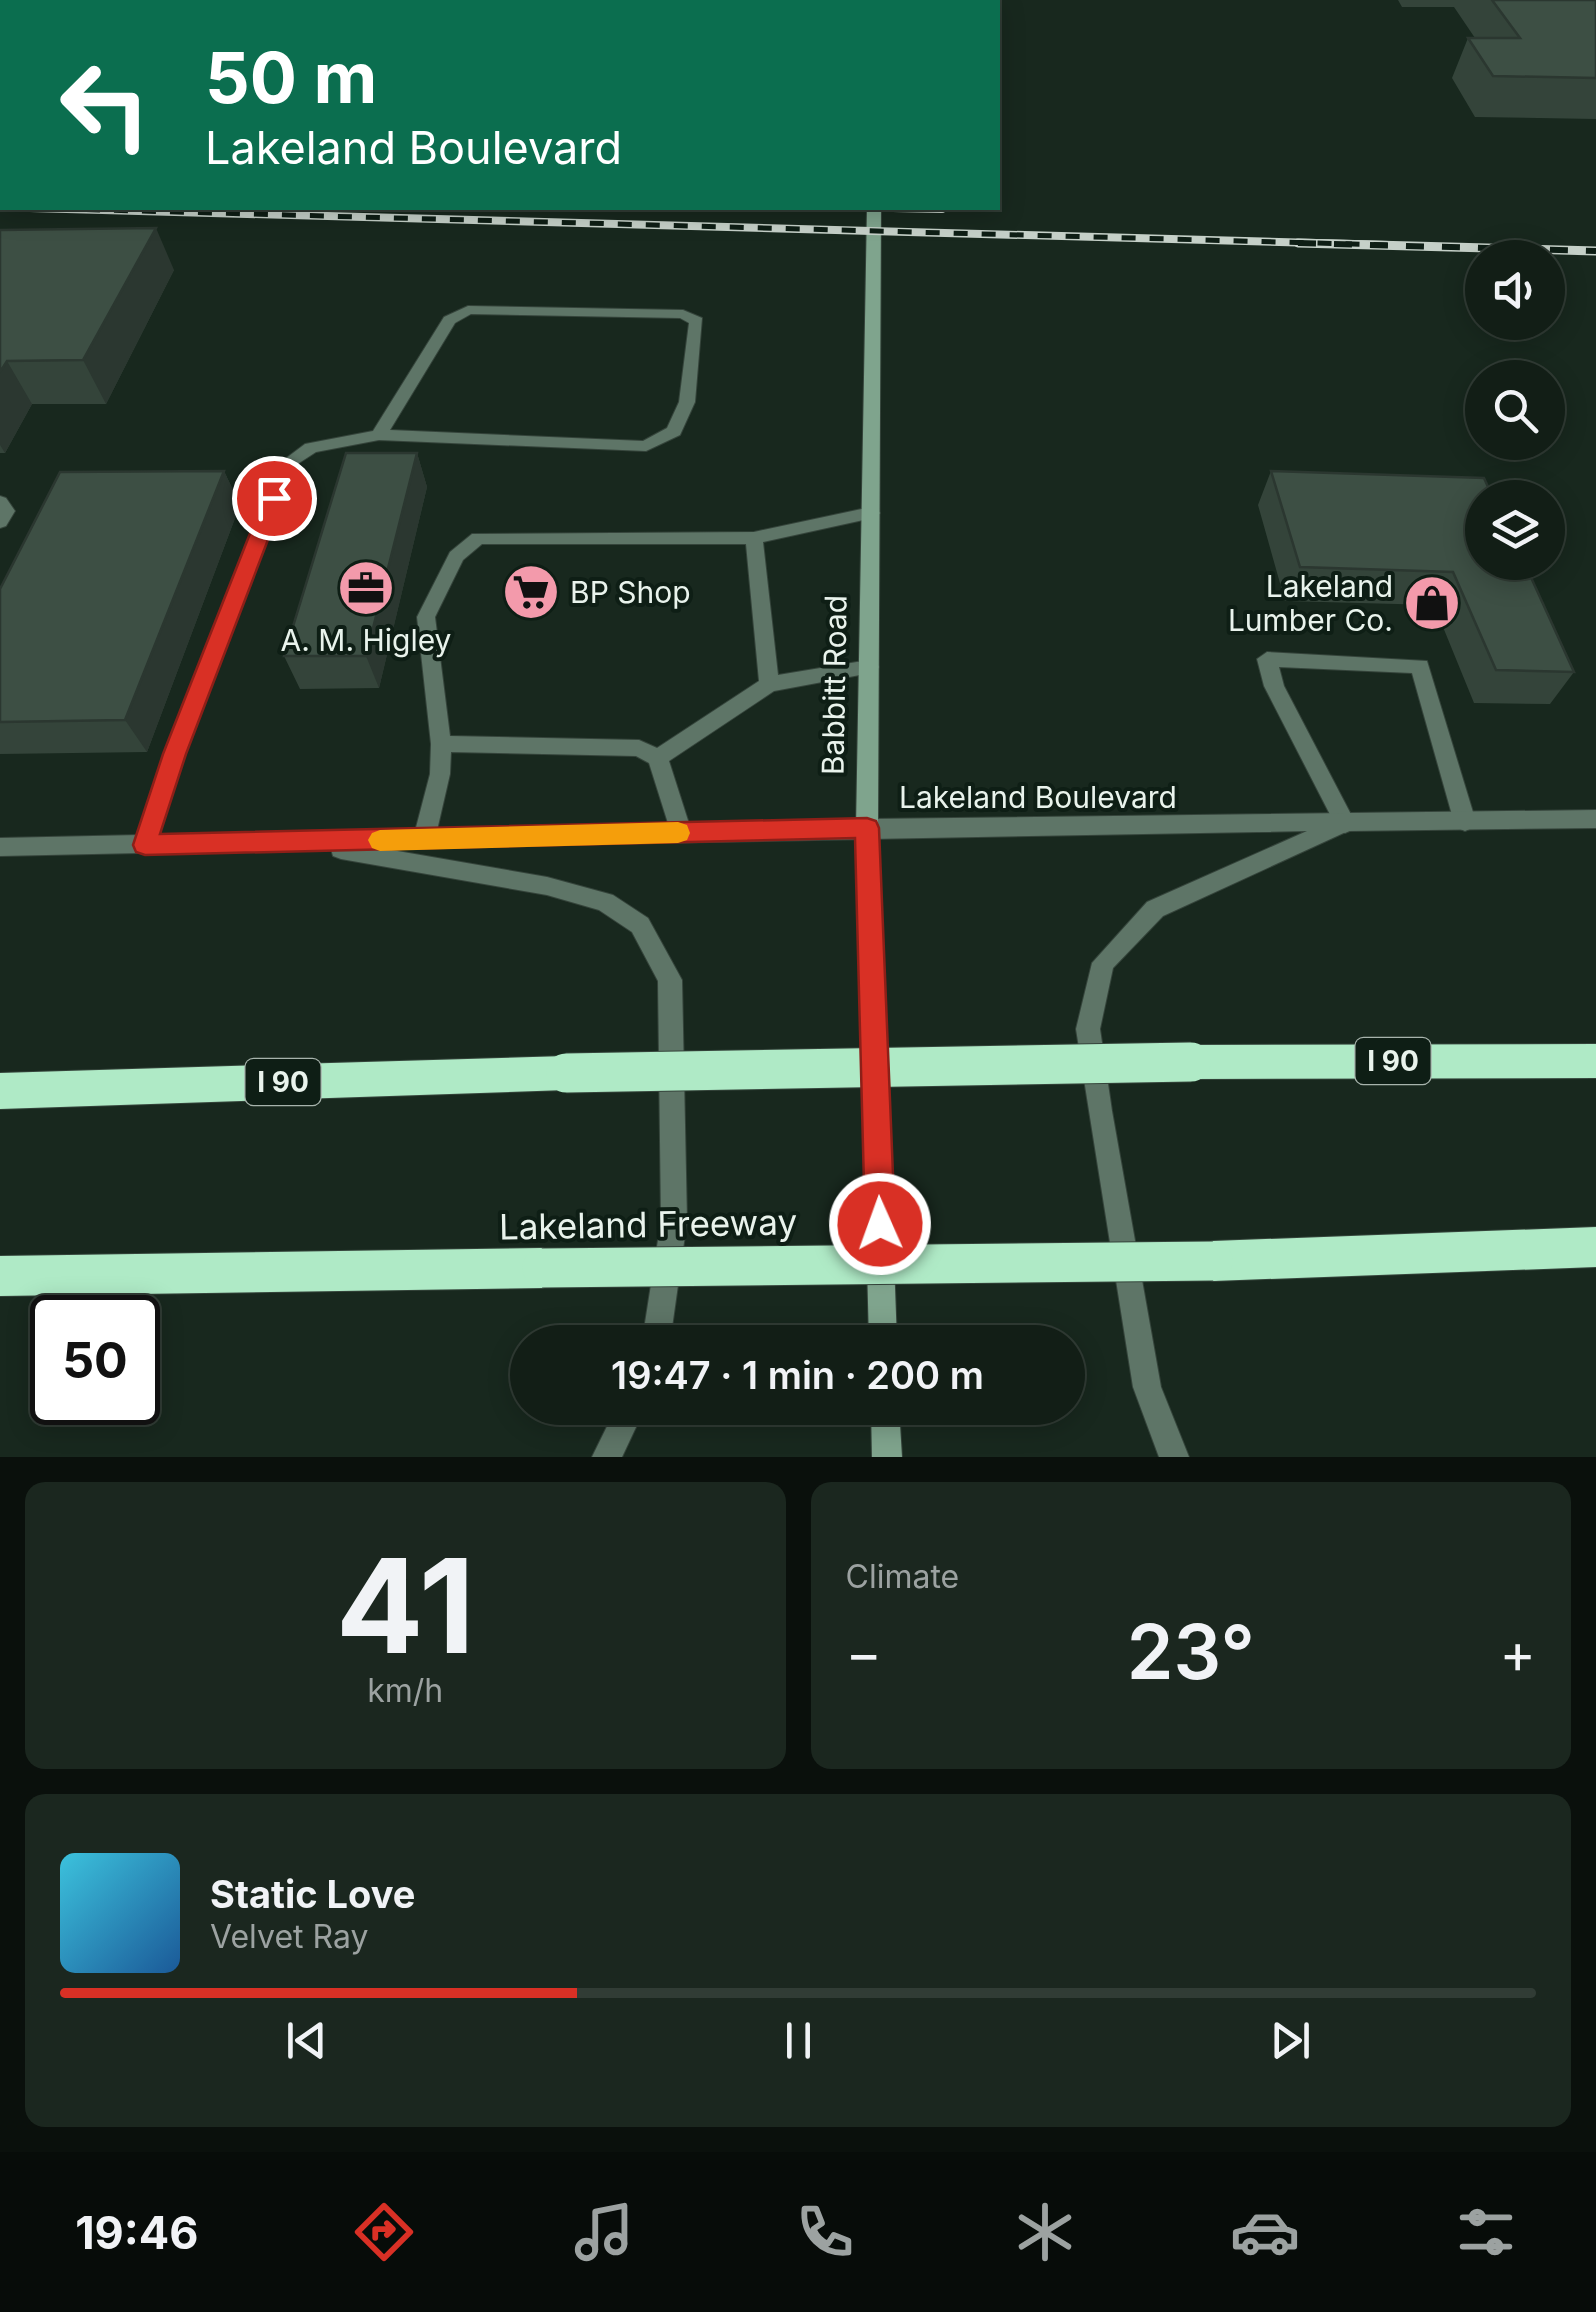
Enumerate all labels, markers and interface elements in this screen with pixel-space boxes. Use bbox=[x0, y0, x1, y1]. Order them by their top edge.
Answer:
text: 50 m bbox=[205, 35, 377, 120]
icon: left bbox=[40, 40, 170, 170]
text: Lakeland Boulevard bbox=[205, 120, 622, 175]
map controls bbox=[1465, 240, 1565, 580]
button: sound bbox=[1465, 240, 1565, 340]
button: search bbox=[1465, 360, 1565, 460]
pin bbox=[232, 456, 317, 541]
icon: arrive bbox=[247, 471, 302, 526]
button: layers bbox=[1465, 480, 1565, 580]
office icon: A. M. Higley bbox=[336, 558, 396, 618]
supermarket icon: BP Shop bbox=[501, 562, 561, 622]
place label: Lakeland Lumber Co. bbox=[1228, 568, 1393, 638]
shop icon: Lakeland Lumber Co. bbox=[1402, 573, 1462, 633]
place label: BP Shop bbox=[570, 574, 691, 610]
street label: Babbitt Road bbox=[814, 595, 854, 775]
place label: A. M. Higley bbox=[281, 622, 452, 658]
street label: Lakeland Boulevard bbox=[899, 779, 1177, 815]
road number: I 90 bbox=[1356, 1038, 1430, 1084]
road number: I 90 bbox=[246, 1059, 320, 1105]
position arrow bbox=[828, 1172, 932, 1276]
street label: Lakeland Freeway bbox=[499, 1200, 797, 1248]
speed limit sign: 50 bbox=[30, 1295, 160, 1425]
text: 19:47 · 1 min · 200 m bbox=[611, 1352, 984, 1398]
text: 41 bbox=[336, 1527, 475, 1684]
text: Climate bbox=[846, 1557, 959, 1596]
text: 23° bbox=[1127, 1606, 1255, 1697]
text: − bbox=[846, 1620, 882, 1686]
text: + bbox=[1500, 1620, 1536, 1686]
text: km/h bbox=[367, 1671, 443, 1710]
text: Static Love bbox=[210, 1871, 415, 1917]
text: Velvet Ray bbox=[210, 1917, 368, 1956]
icon: previous bbox=[279, 2013, 334, 2068]
icon: pause bbox=[771, 2013, 826, 2068]
icon: next bbox=[1263, 2013, 1318, 2068]
icon: directions bbox=[349, 2197, 419, 2267]
icon: music bbox=[569, 2197, 639, 2267]
icon: phone bbox=[790, 2197, 860, 2267]
icon: climate bbox=[1010, 2197, 1080, 2267]
icon: car bbox=[1230, 2197, 1300, 2267]
icon: filters bbox=[1451, 2197, 1521, 2267]
text: 19:46 bbox=[75, 2205, 199, 2260]

